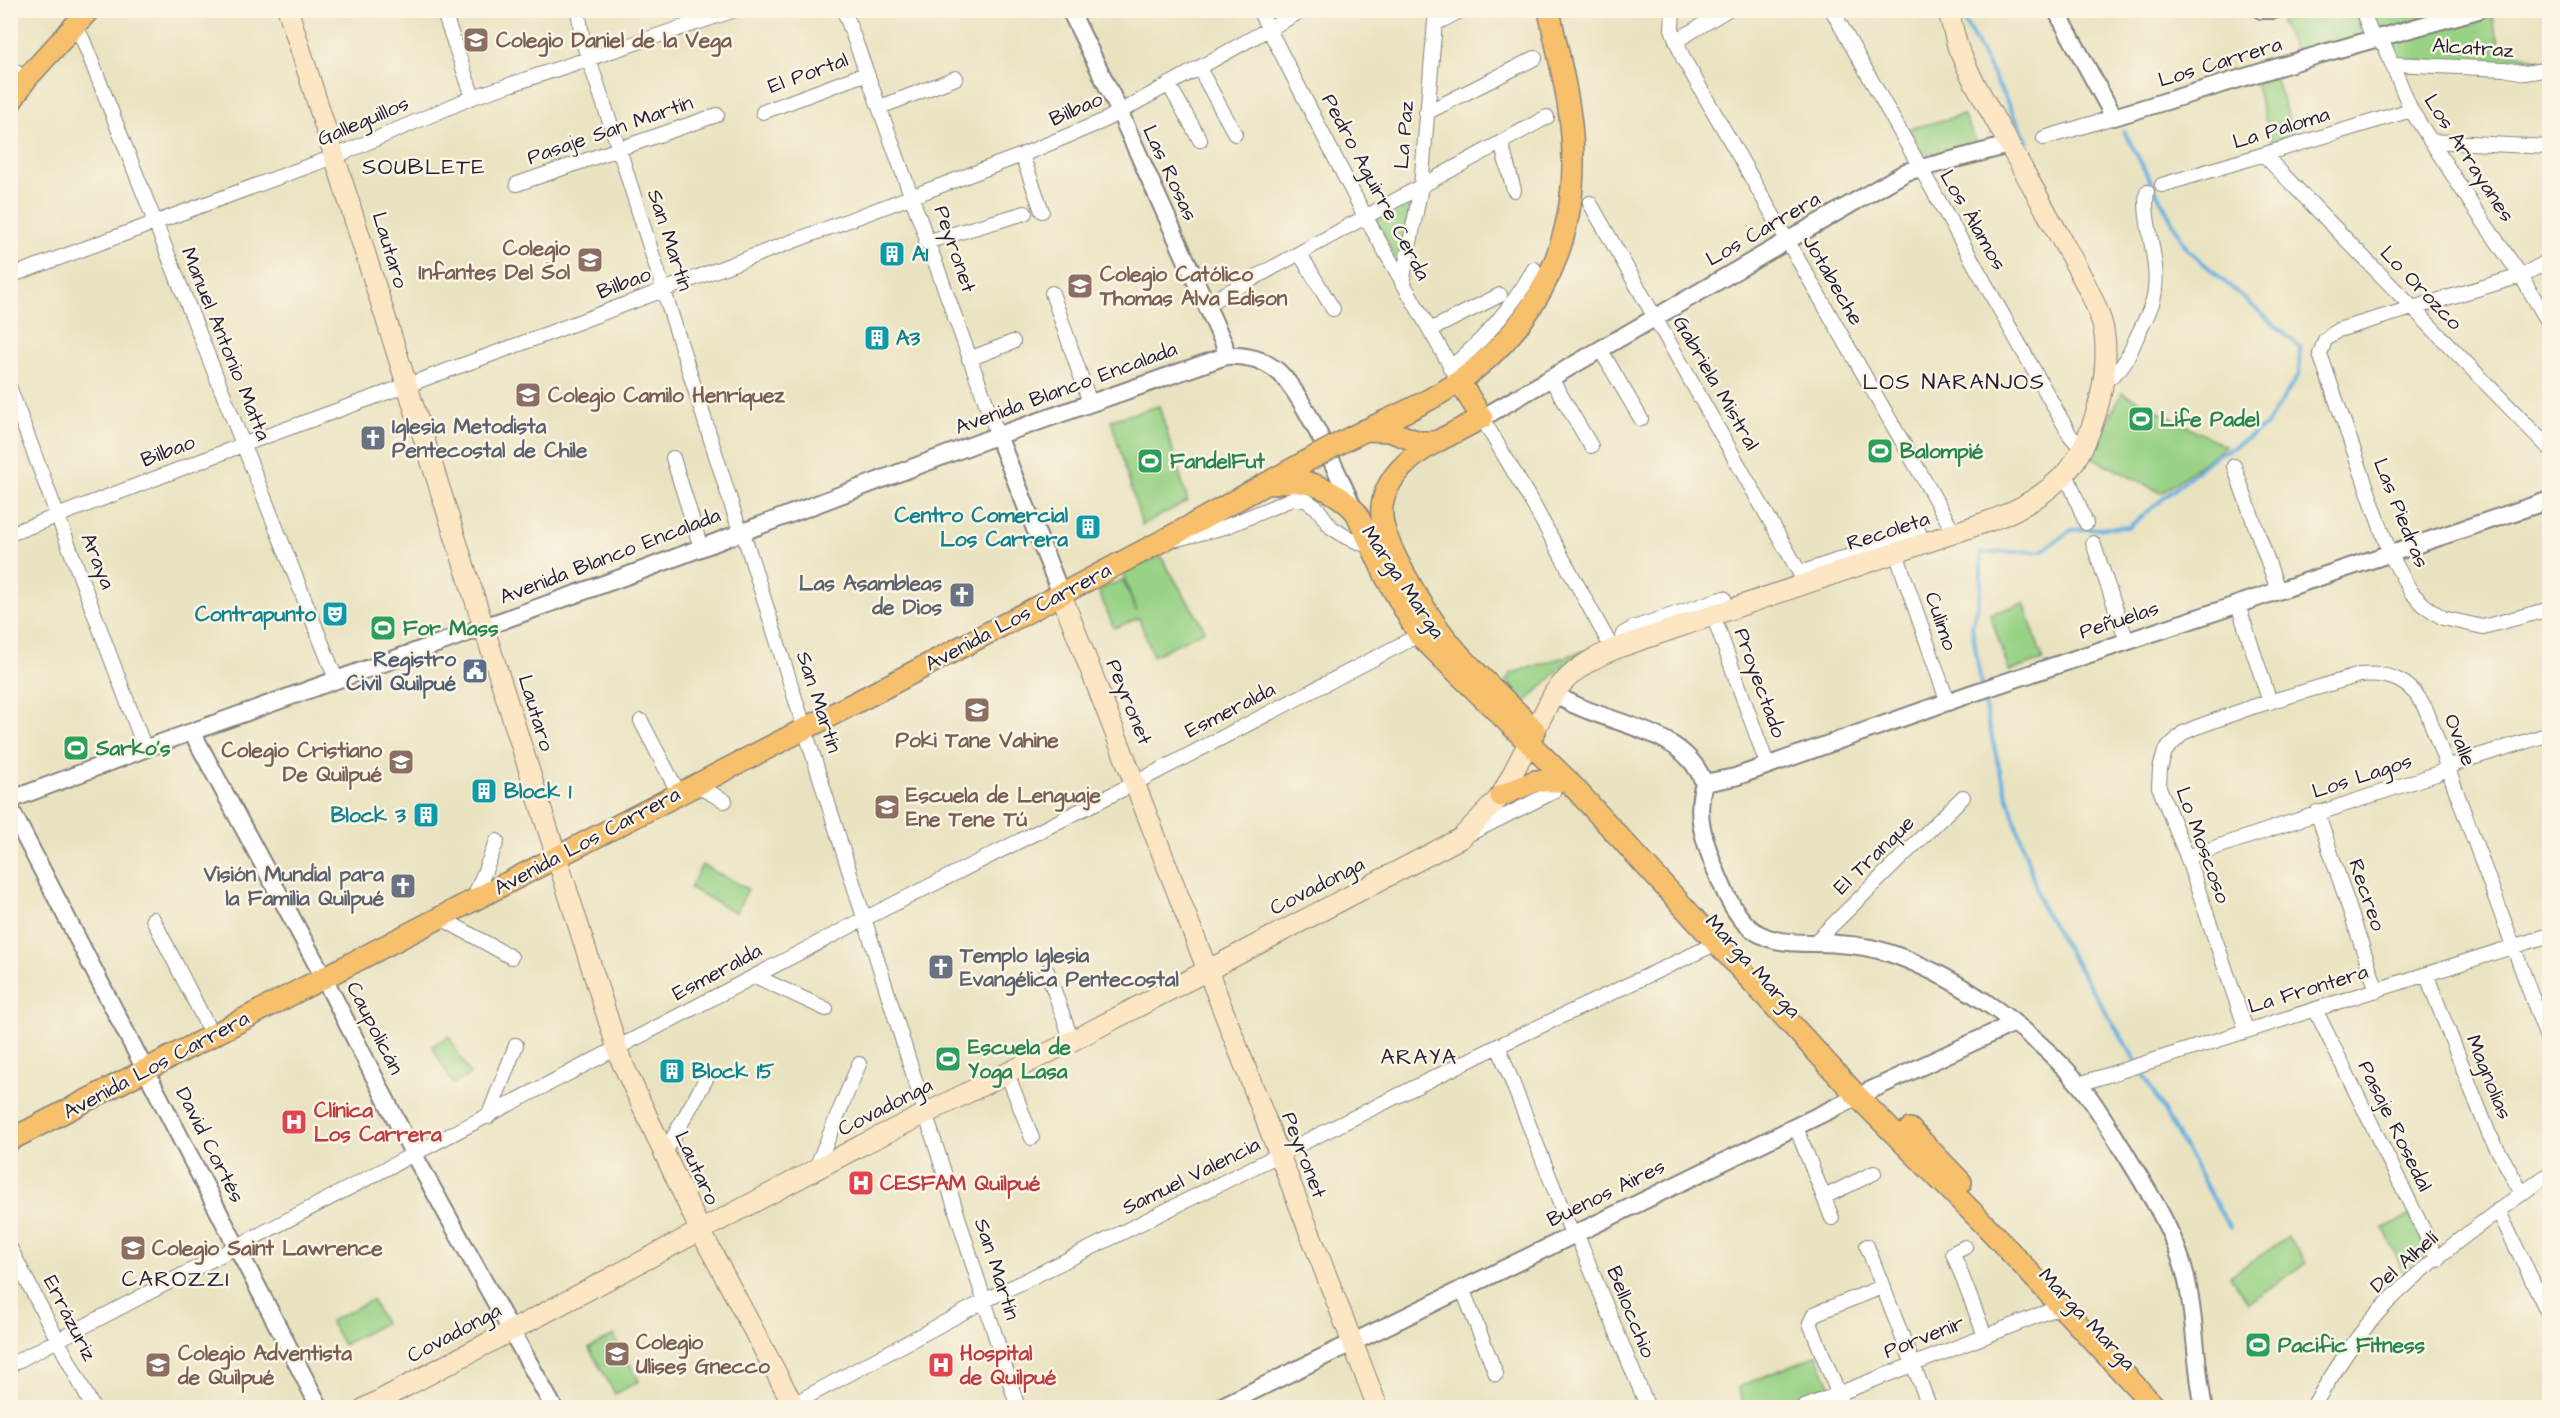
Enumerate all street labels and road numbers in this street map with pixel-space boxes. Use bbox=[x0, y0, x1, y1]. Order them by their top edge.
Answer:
street label: Los Carrera bbox=[2155, 29, 2286, 95]
street label: Alcatraz bbox=[2431, 31, 2515, 65]
street label: El Portal bbox=[764, 45, 852, 101]
street label: Bilbao bbox=[1045, 84, 1108, 134]
street label: Pasaje San Martín bbox=[523, 88, 697, 172]
street label: Los Arrayanes bbox=[2415, 88, 2521, 229]
street label: Galleguillos bbox=[313, 89, 414, 155]
street label: Pedro Aguirre Cerda bbox=[1313, 89, 1438, 287]
street label: La Paz bbox=[1387, 99, 1421, 170]
street label: La Paloma bbox=[2229, 99, 2333, 156]
street label: Las Rosas bbox=[1135, 120, 1205, 226]
street label: Los Álamos bbox=[1933, 164, 2013, 276]
street label: Los Carrera bbox=[1700, 184, 1826, 273]
street label: San Martín bbox=[640, 186, 700, 294]
street label: Peyronet bbox=[925, 202, 984, 297]
street label: Lautaro bbox=[365, 208, 415, 292]
street label: Jotabeche bbox=[1795, 229, 1871, 331]
street label: Lo Orozco bbox=[2373, 239, 2469, 337]
street label: Manuel Antonio Matta bbox=[174, 243, 278, 445]
street label: Bilbao bbox=[593, 259, 655, 307]
street label: Gabriela Mistral bbox=[1666, 310, 1766, 456]
street label: Avenida Blanco Encalada bbox=[951, 334, 1181, 442]
street label: Bilbao bbox=[137, 427, 199, 475]
street label: Las Piedras bbox=[2366, 454, 2436, 572]
street label: Avenida Blanco Encalada bbox=[495, 500, 725, 612]
street label: Recoleta bbox=[1843, 504, 1933, 558]
street label: Marga Marga bbox=[1353, 520, 1452, 646]
street label: Araya bbox=[72, 529, 122, 594]
street label: Avenida Los Carrera bbox=[920, 555, 1116, 678]
street label: Culimo bbox=[1917, 588, 1965, 654]
street label: Peñuelas bbox=[2076, 594, 2162, 646]
street label: Proyectado bbox=[1725, 624, 1793, 743]
street label: San Martín bbox=[789, 648, 849, 756]
street label: Peyronet bbox=[1097, 655, 1159, 750]
street label: Lautaro bbox=[511, 671, 561, 755]
street label: Esmeralda bbox=[1180, 675, 1280, 745]
street label: Ovalle bbox=[2437, 710, 2483, 770]
street label: Los Lagos bbox=[2308, 746, 2416, 808]
street label: Avenida Los Carrera bbox=[489, 779, 685, 902]
street label: Lo Moscoso bbox=[2169, 783, 2238, 907]
street label: El Tranque bbox=[1827, 809, 1921, 901]
street label: Covadonga bbox=[1265, 850, 1371, 924]
street label: Recreo bbox=[2341, 855, 2393, 935]
street label: Marga Marga bbox=[1697, 908, 1808, 1026]
street label: Esmeralda bbox=[667, 936, 767, 1008]
street label: La Frontera bbox=[2244, 957, 2372, 1021]
street label: Caupolicán bbox=[338, 977, 411, 1080]
street label: Avenida Los Carrera bbox=[58, 1003, 254, 1126]
street label: Magnolias bbox=[2457, 1030, 2519, 1124]
street label: Pasaje Rosedal bbox=[2351, 1056, 2439, 1196]
street label: Covadonga bbox=[833, 1071, 939, 1145]
street label: David Cortés bbox=[168, 1082, 252, 1208]
street label: Peyronet bbox=[1272, 1108, 1334, 1203]
street label: Lautaro bbox=[667, 1126, 727, 1210]
street label: Samuel Valencia bbox=[1117, 1130, 1265, 1222]
street label: Buenos Aires bbox=[1542, 1152, 1670, 1234]
street label: San Martín bbox=[967, 1215, 1027, 1323]
street label: Del Alhelí bbox=[2364, 1224, 2445, 1300]
street label: Marga Marga bbox=[2030, 1261, 2142, 1378]
street label: Bellocchio bbox=[1599, 1262, 1663, 1362]
street label: Errázuriz bbox=[36, 1270, 104, 1366]
street label: Covadonga bbox=[402, 1296, 507, 1372]
street label: Porvenir bbox=[1879, 1308, 1969, 1366]

